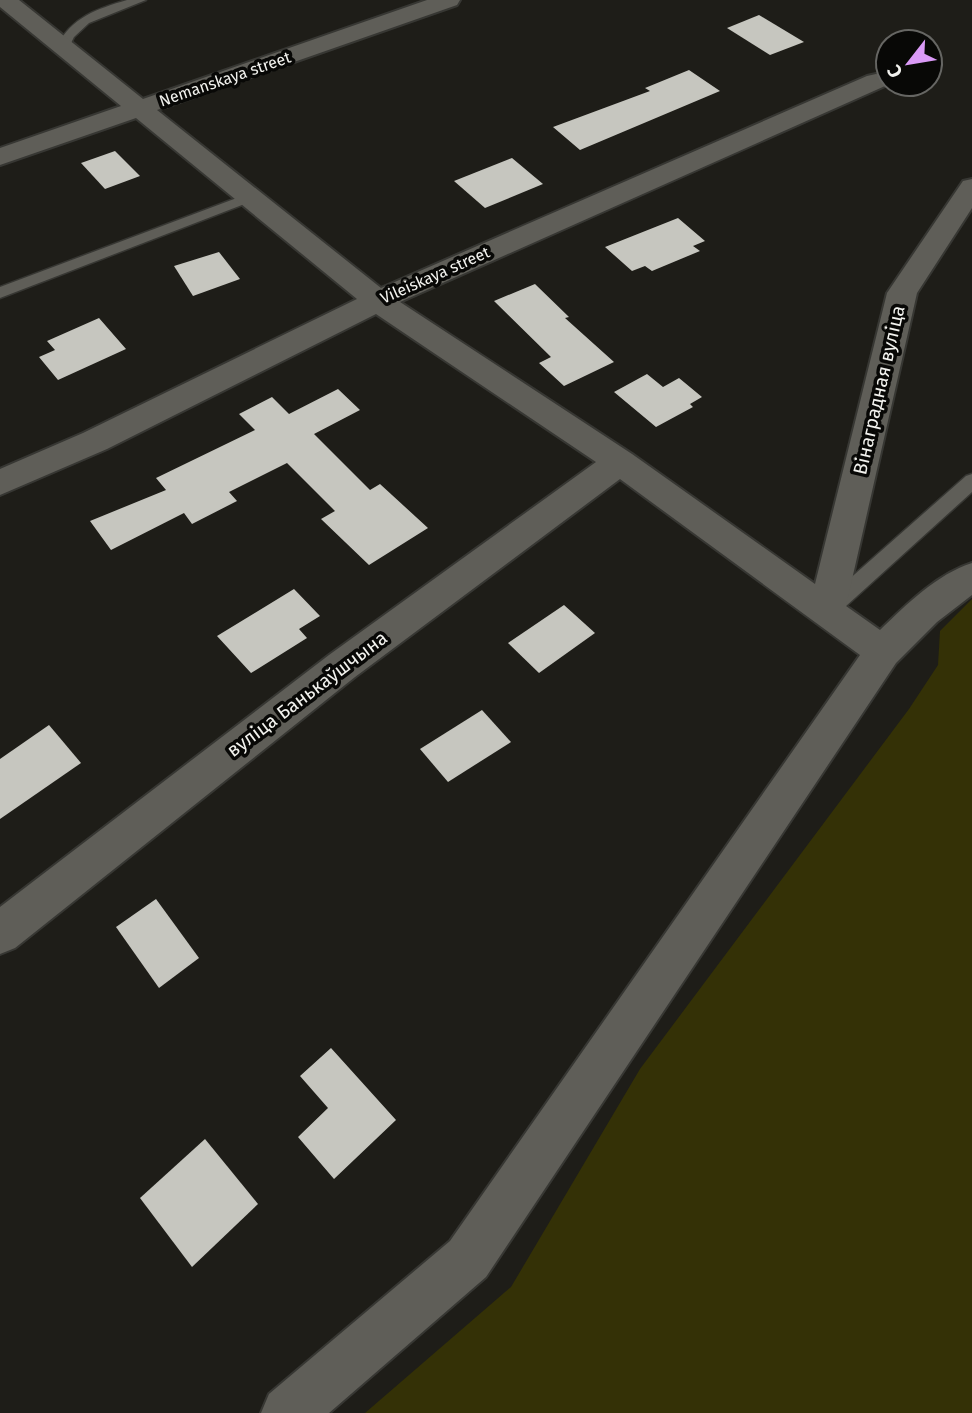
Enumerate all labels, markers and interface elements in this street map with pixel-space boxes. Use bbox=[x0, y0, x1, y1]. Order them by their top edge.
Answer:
north arrow bbox=[874, 28, 944, 98]
street label: Nemanskaya street bbox=[157, 47, 294, 110]
text: С bbox=[882, 61, 908, 82]
street label: Vileiskaya street bbox=[377, 242, 493, 308]
street label: Вінаградная вуліца bbox=[848, 303, 910, 477]
street label: вуліца Банькаўшчына bbox=[222, 626, 392, 762]

